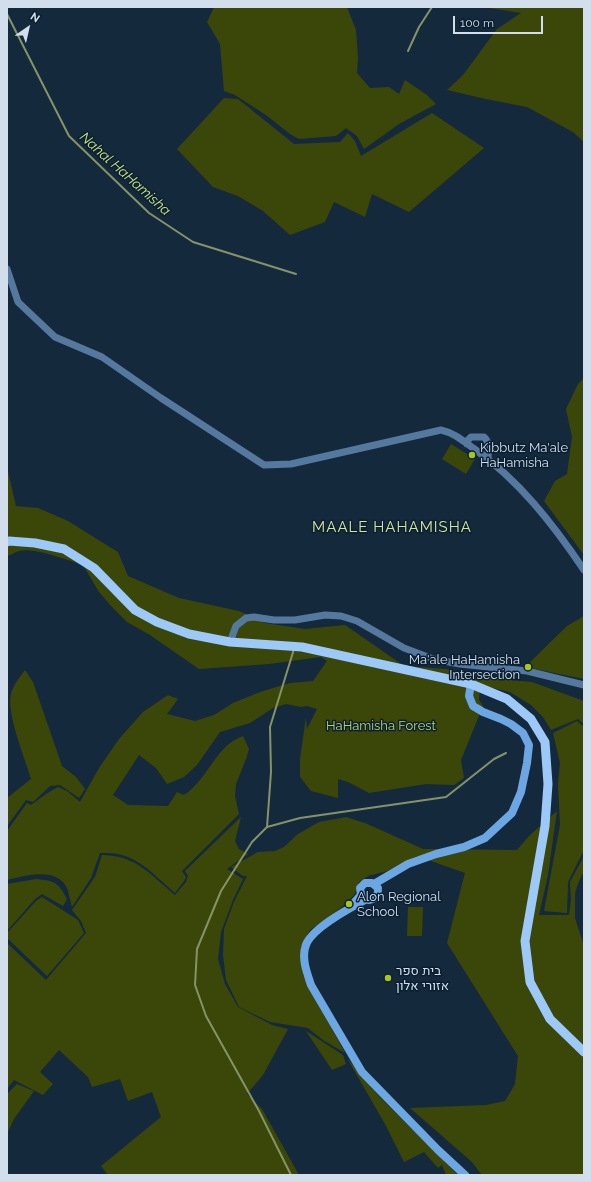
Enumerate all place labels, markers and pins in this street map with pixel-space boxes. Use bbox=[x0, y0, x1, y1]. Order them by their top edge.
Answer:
place label: Kibbutz Ma'ale HaHamisha bbox=[480, 440, 568, 471]
marker: Kibbutz Ma'ale HaHamisha bbox=[467, 450, 477, 460]
place label: Ma'ale HaHamisha Intersection bbox=[409, 652, 520, 683]
marker: Ma'ale HaHamisha Intersection bbox=[523, 662, 533, 672]
place label: Alon Regional School bbox=[357, 889, 441, 920]
marker: Alon Regional School bbox=[344, 899, 354, 909]
place label: בית ספר אזורי אלון bbox=[396, 963, 449, 994]
marker: בית ספר אזורי אלון bbox=[383, 973, 393, 983]

